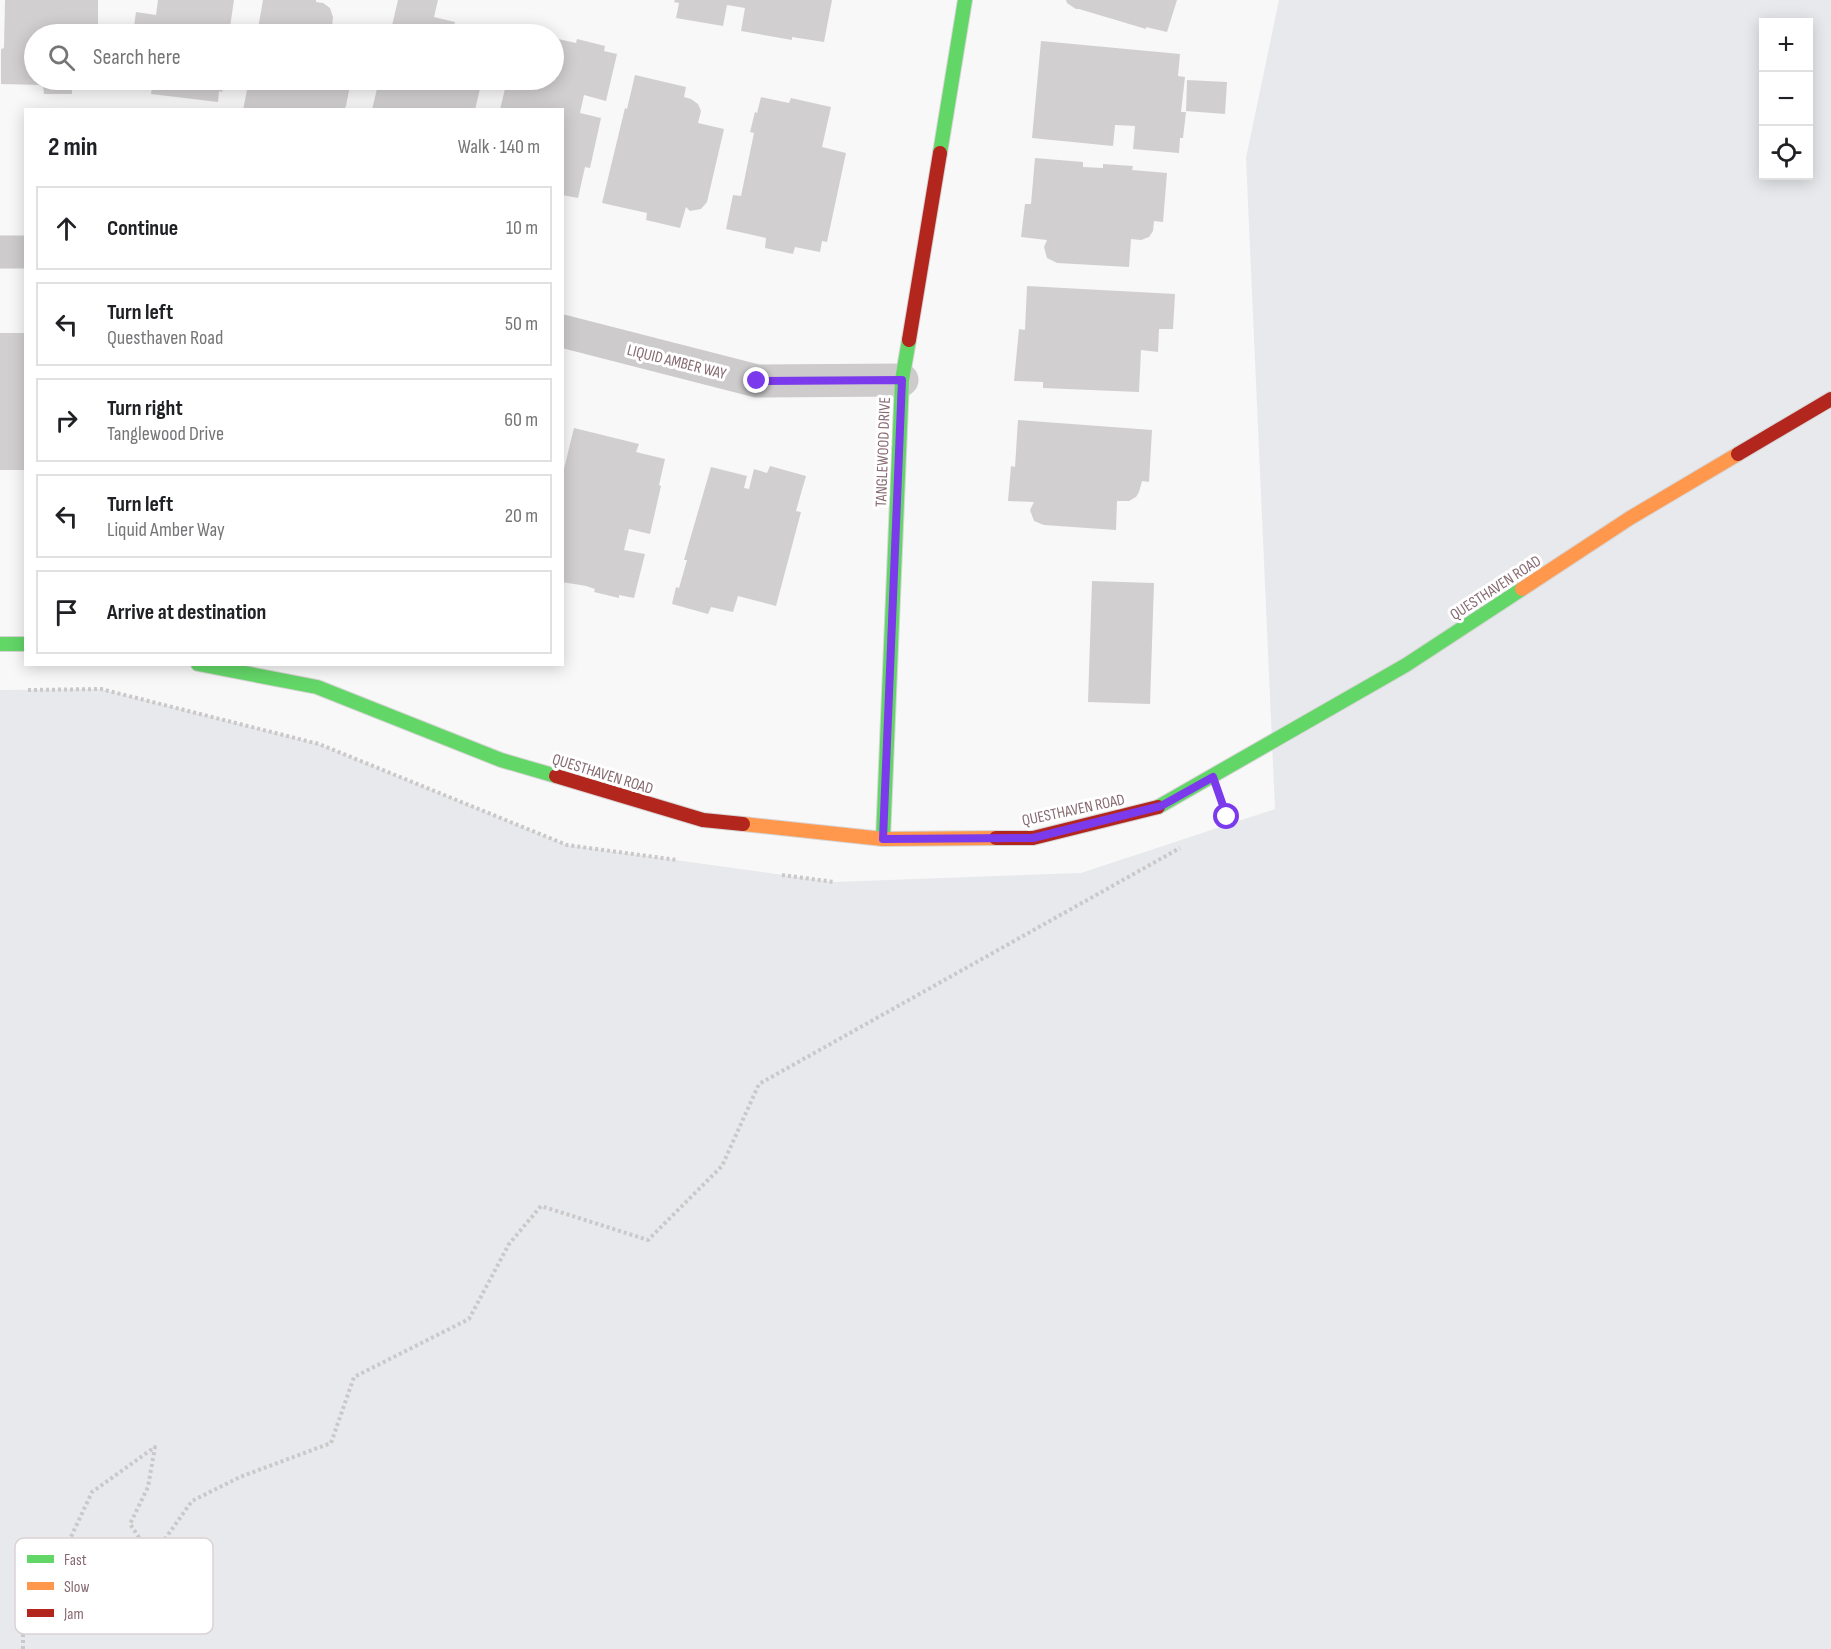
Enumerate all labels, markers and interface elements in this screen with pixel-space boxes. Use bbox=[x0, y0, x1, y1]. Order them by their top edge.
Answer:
map controls bbox=[1759, 18, 1813, 180]
button: + bbox=[1759, 18, 1813, 72]
search box bbox=[24, 24, 564, 90]
icon: search bbox=[45, 41, 78, 74]
text: Search here bbox=[93, 44, 180, 71]
button: − bbox=[1759, 72, 1813, 126]
button: locate bbox=[1759, 126, 1813, 180]
text: 2 min bbox=[48, 132, 98, 163]
text: Walk · 140 m bbox=[458, 135, 540, 159]
icon: ahead bbox=[50, 212, 83, 245]
text: Continue bbox=[107, 215, 178, 242]
text: 10 m bbox=[506, 216, 538, 240]
text: Turn left bbox=[107, 299, 173, 326]
icon: left bbox=[50, 308, 83, 341]
text: 50 m bbox=[505, 312, 538, 336]
text: Questhaven Road bbox=[107, 326, 223, 350]
street label: LIQUID AMBER WAY bbox=[625, 341, 728, 384]
route end bbox=[743, 367, 769, 393]
text: Turn right bbox=[107, 395, 183, 422]
street label: TANGLEWOOD DRIVE bbox=[872, 397, 895, 507]
icon: right bbox=[50, 404, 83, 437]
text: 60 m bbox=[504, 408, 538, 432]
text: Tanglewood Drive bbox=[107, 422, 224, 446]
text: Turn left bbox=[107, 491, 173, 518]
icon: left bbox=[50, 500, 83, 533]
text: 20 m bbox=[505, 504, 538, 528]
text: Liquid Amber Way bbox=[107, 518, 225, 542]
street label: QUESTHAVEN ROAD bbox=[1447, 552, 1545, 625]
icon: arrive bbox=[50, 596, 83, 629]
text: Arrive at destination bbox=[107, 599, 266, 626]
street label: QUESTHAVEN ROAD bbox=[550, 750, 655, 799]
street label: QUESTHAVEN ROAD bbox=[1020, 790, 1126, 831]
route start bbox=[1213, 803, 1239, 829]
legend bbox=[15, 1538, 213, 1634]
text: Fast bbox=[64, 1551, 87, 1570]
text: Slow bbox=[64, 1578, 89, 1597]
text: Jam bbox=[63, 1605, 84, 1624]

